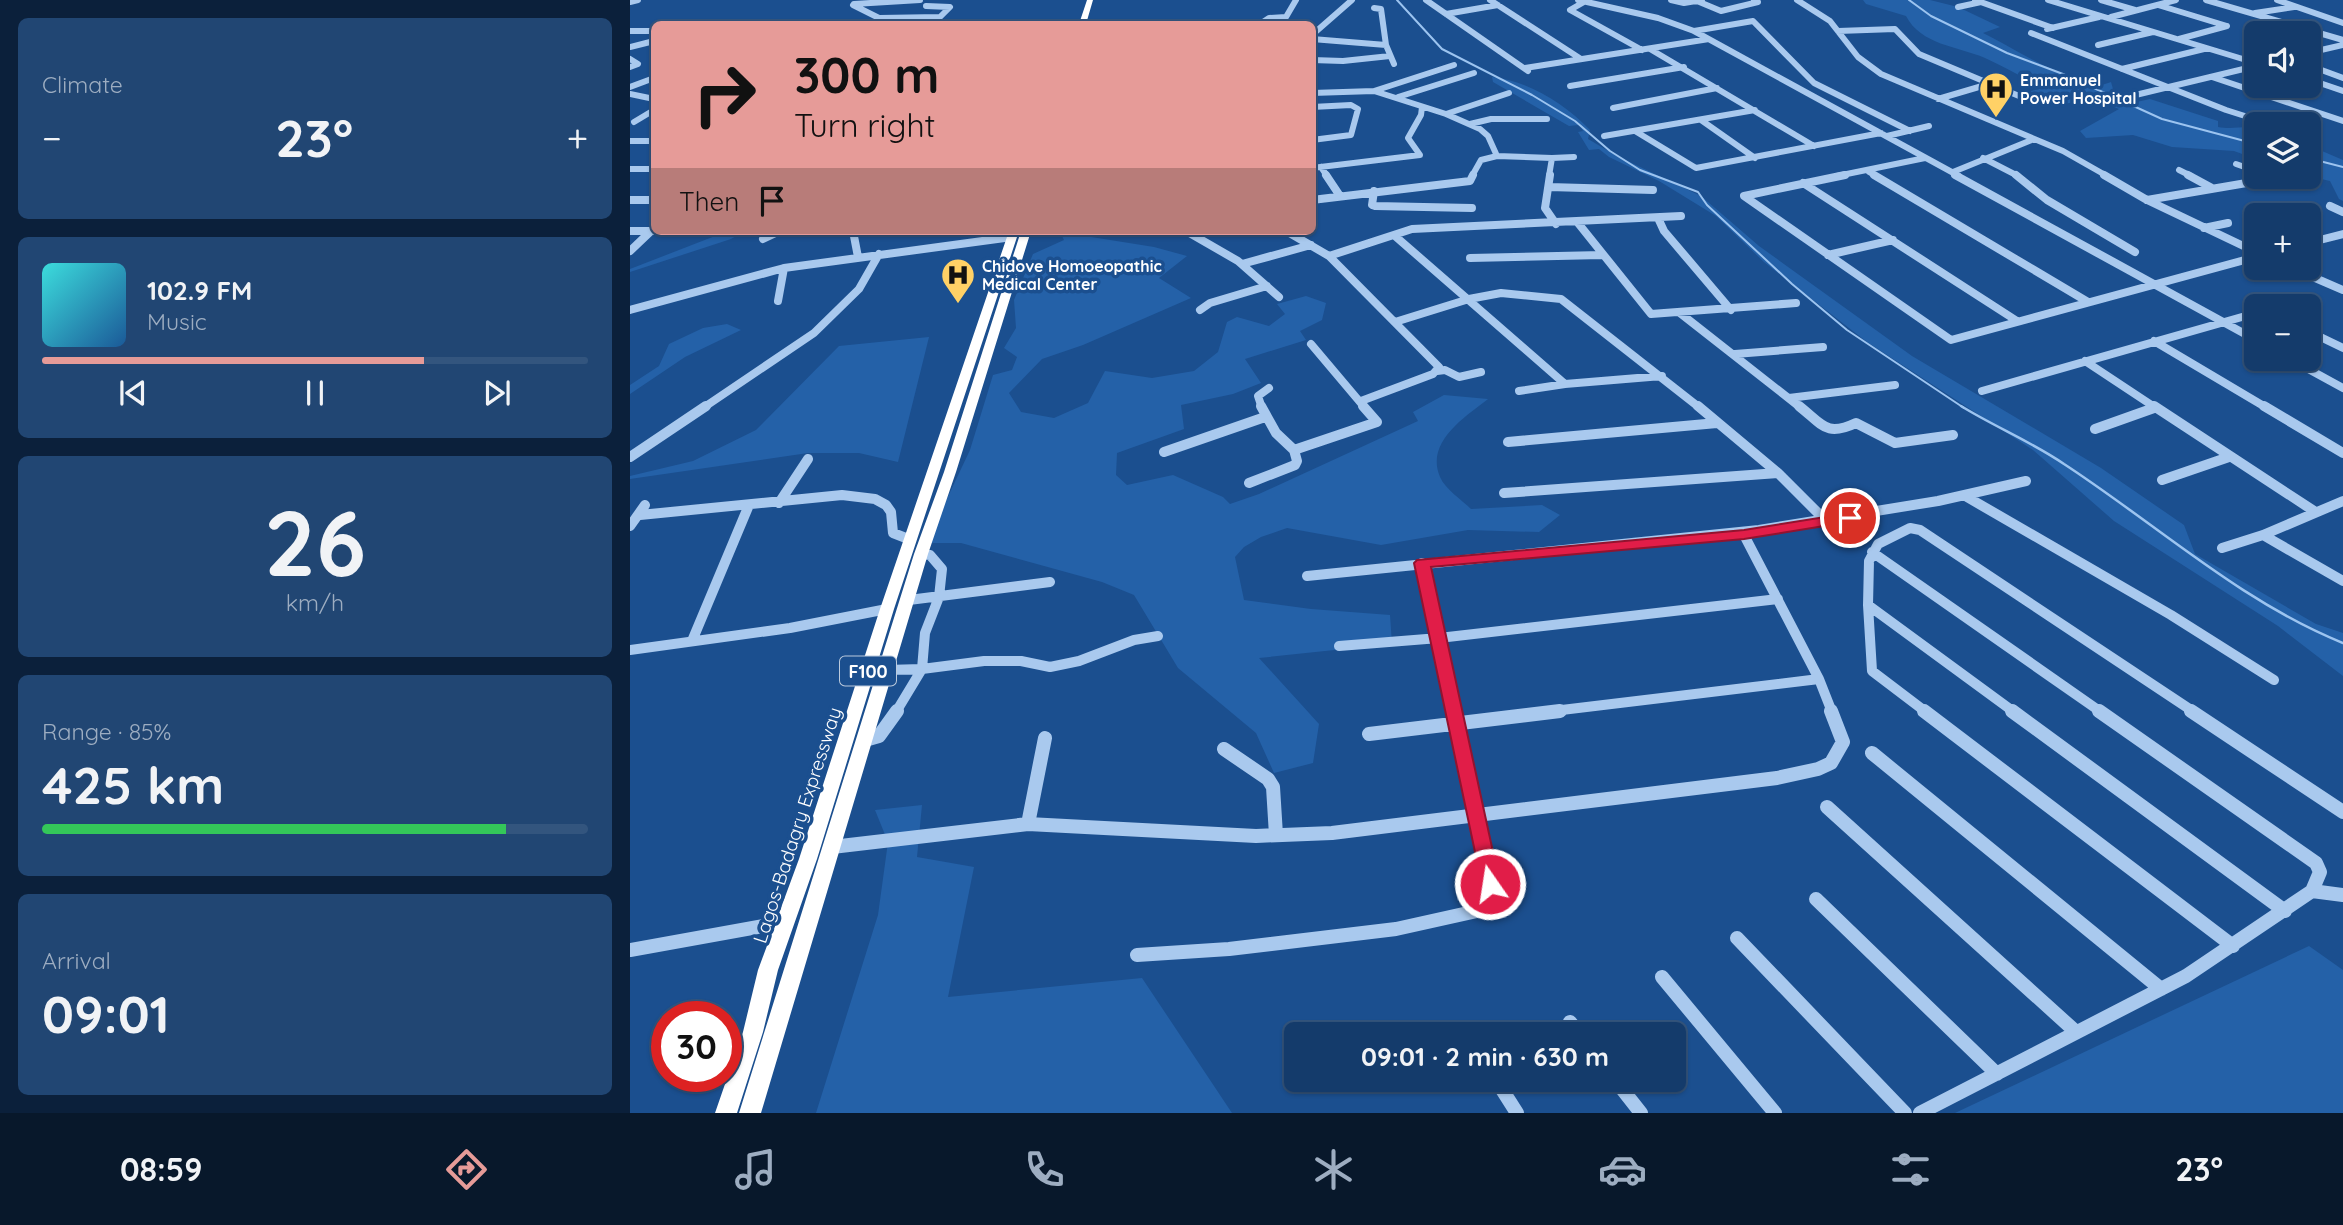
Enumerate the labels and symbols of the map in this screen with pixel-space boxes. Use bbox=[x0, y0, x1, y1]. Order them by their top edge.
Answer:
hospital icon: Emmanuel Power Hospital bbox=[1977, 70, 2015, 119]
place label: Emmanuel Power Hospital bbox=[2020, 70, 2137, 108]
hospital icon: Chidove Homoeopathic Medical Center bbox=[939, 256, 977, 305]
place label: Chidove Homoeopathic Medical Center bbox=[982, 256, 1162, 294]
pin bbox=[1820, 488, 1880, 548]
road number: F100 bbox=[840, 656, 896, 686]
street label: Lagos-Badagry Expressway bbox=[747, 704, 847, 946]
position arrow bbox=[1453, 847, 1527, 921]
speed limit sign: 30 bbox=[651, 1001, 742, 1092]

